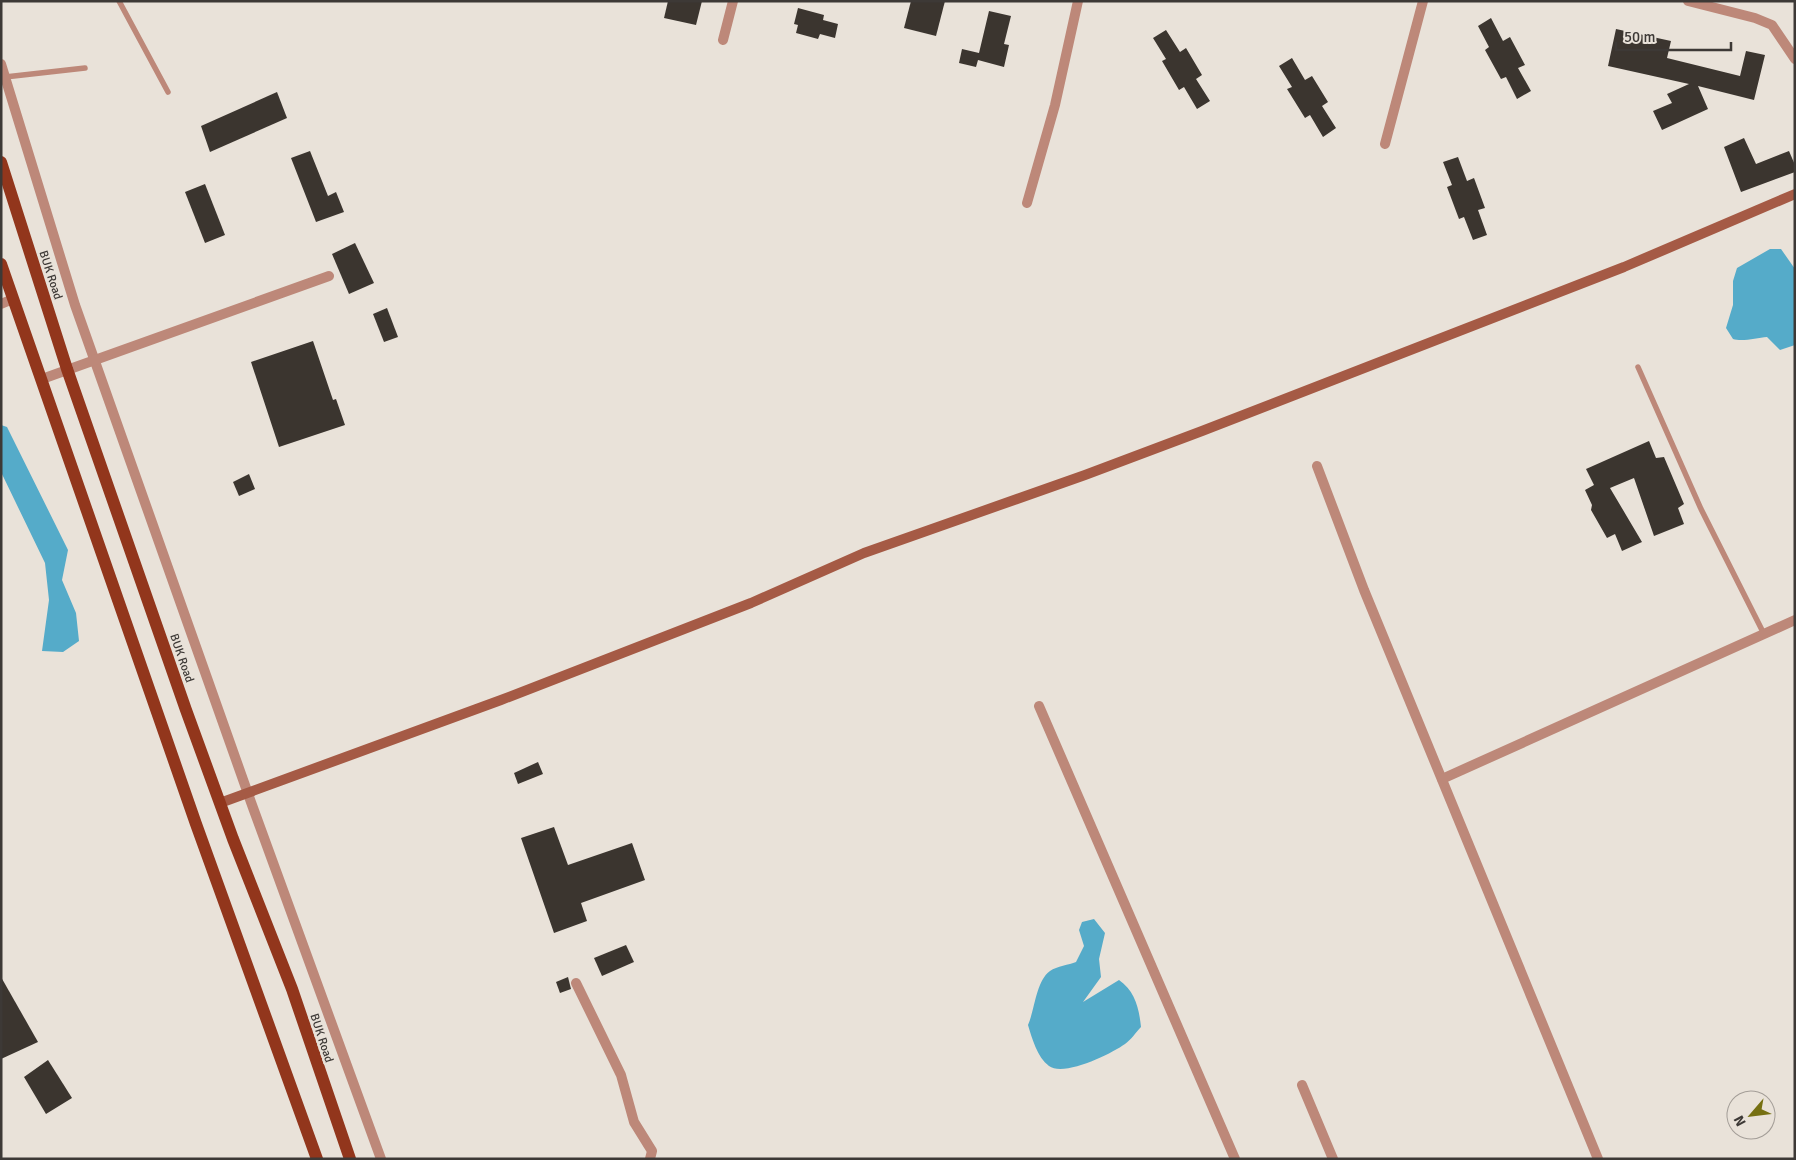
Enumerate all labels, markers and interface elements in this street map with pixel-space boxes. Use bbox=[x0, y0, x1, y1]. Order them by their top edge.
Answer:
scale bar bbox=[1616, 20, 1731, 52]
text: 50 m bbox=[1624, 28, 1655, 46]
street label: BUK Road bbox=[36, 249, 66, 302]
street label: BUK Road bbox=[166, 632, 197, 685]
street label: BUK Road bbox=[307, 1012, 337, 1065]
north arrow bbox=[1726, 1090, 1776, 1140]
text: N bbox=[1730, 1113, 1750, 1129]

